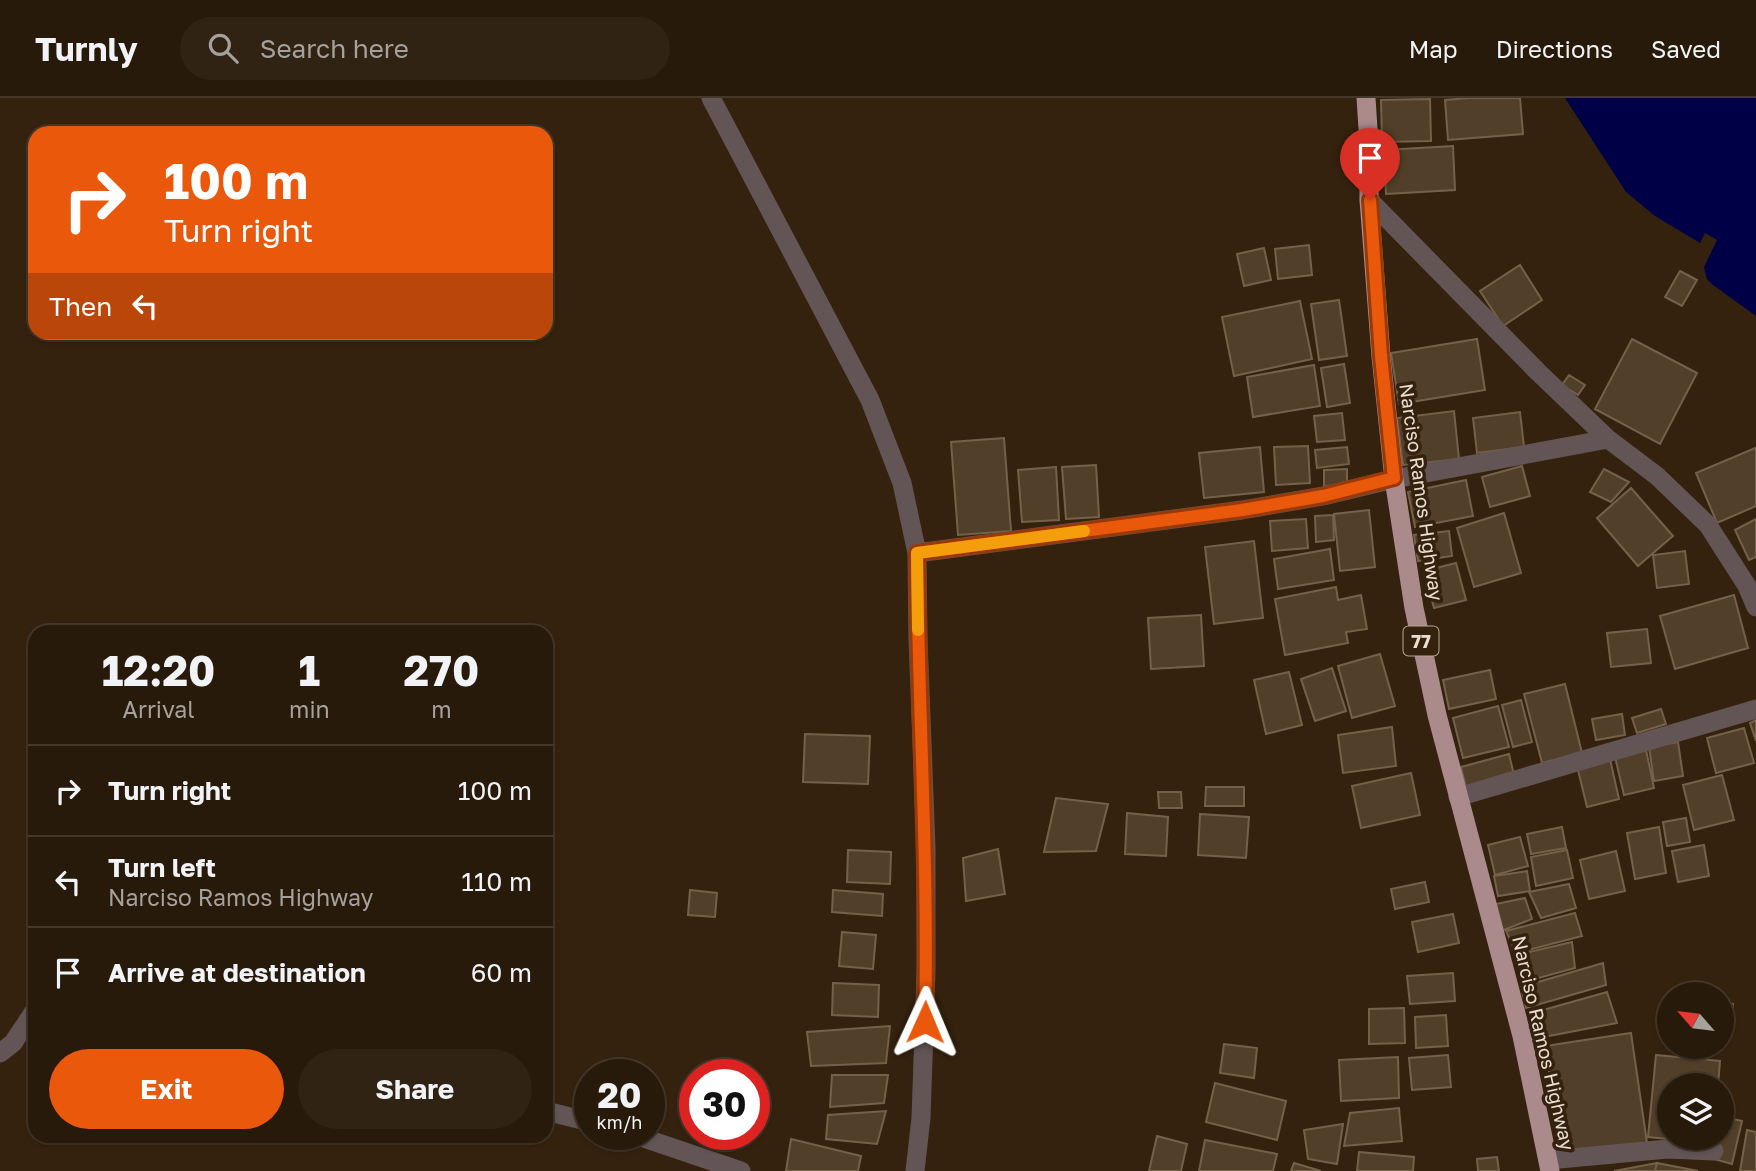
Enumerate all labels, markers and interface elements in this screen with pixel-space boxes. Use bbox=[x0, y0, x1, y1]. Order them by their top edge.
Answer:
search box bbox=[180, 17, 670, 80]
text: Turnly bbox=[35, 29, 138, 68]
icon: search bbox=[204, 29, 242, 67]
text: Search here bbox=[260, 33, 409, 64]
text: Map bbox=[1409, 34, 1458, 63]
text: Directions bbox=[1496, 34, 1613, 63]
text: Saved bbox=[1651, 34, 1721, 63]
pin bbox=[1340, 128, 1400, 200]
icon: arrive bbox=[1351, 139, 1389, 177]
text: 100 m bbox=[164, 151, 308, 210]
icon: right bbox=[49, 154, 140, 245]
text: Turn right bbox=[164, 211, 313, 249]
icon: left bbox=[126, 287, 164, 325]
text: Then bbox=[49, 291, 112, 322]
street label: Narciso Ramos Highway bbox=[1395, 382, 1449, 603]
road number: 77 bbox=[1404, 626, 1438, 656]
text: 12:20 bbox=[102, 645, 215, 695]
text: 1 bbox=[299, 645, 320, 695]
text: 270 bbox=[403, 645, 479, 695]
text: Arrival bbox=[123, 695, 195, 723]
text: min bbox=[289, 695, 330, 723]
text: m bbox=[431, 695, 452, 723]
icon: right bbox=[49, 772, 87, 810]
text: Turn right bbox=[108, 775, 231, 806]
text: 100 m bbox=[458, 775, 532, 806]
text: Turn left bbox=[108, 852, 216, 883]
icon: left bbox=[49, 863, 87, 901]
text: 110 m bbox=[461, 866, 532, 897]
text: Narciso Ramos Highway bbox=[108, 883, 373, 911]
street label: Narciso Ramos Highway bbox=[1508, 934, 1580, 1153]
icon: arrive bbox=[49, 954, 87, 992]
text: Arrive at destination bbox=[108, 957, 366, 988]
text: 60 m bbox=[471, 957, 532, 988]
north arrow bbox=[1657, 982, 1734, 1059]
map controls bbox=[1657, 982, 1734, 1150]
position arrow bbox=[888, 985, 962, 1059]
button: Exit bbox=[49, 1049, 284, 1129]
button: Share bbox=[298, 1049, 532, 1129]
speed limit sign: 30 bbox=[679, 1059, 770, 1150]
button: layers bbox=[1657, 1073, 1734, 1150]
text: 20 bbox=[597, 1074, 642, 1116]
text: km/h bbox=[597, 1111, 642, 1133]

